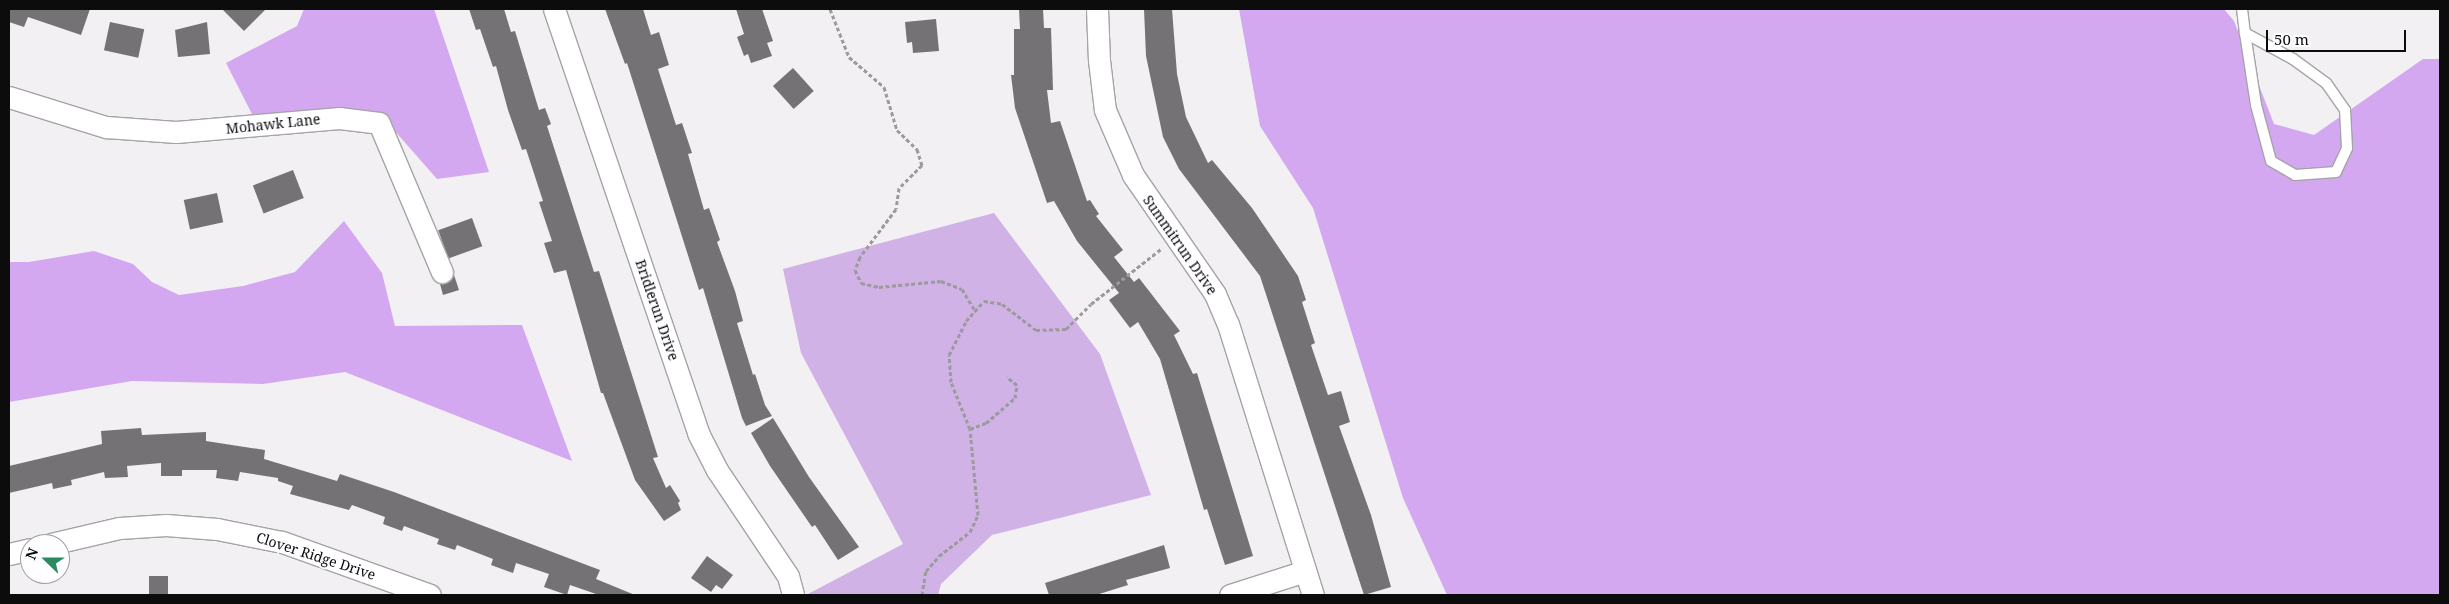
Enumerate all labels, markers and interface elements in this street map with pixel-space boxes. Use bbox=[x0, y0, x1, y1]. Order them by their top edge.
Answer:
scale bar bbox=[2269, 20, 2409, 52]
text: 50 m bbox=[2274, 29, 2309, 49]
street label: Mohawk Lane bbox=[225, 111, 321, 137]
street label: Summitrun Drive bbox=[1139, 192, 1221, 298]
street label: Bridlerun Drive bbox=[632, 257, 682, 363]
street label: Clover Ridge Drive bbox=[254, 529, 378, 583]
north arrow bbox=[20, 534, 70, 584]
text: N bbox=[21, 545, 42, 562]

